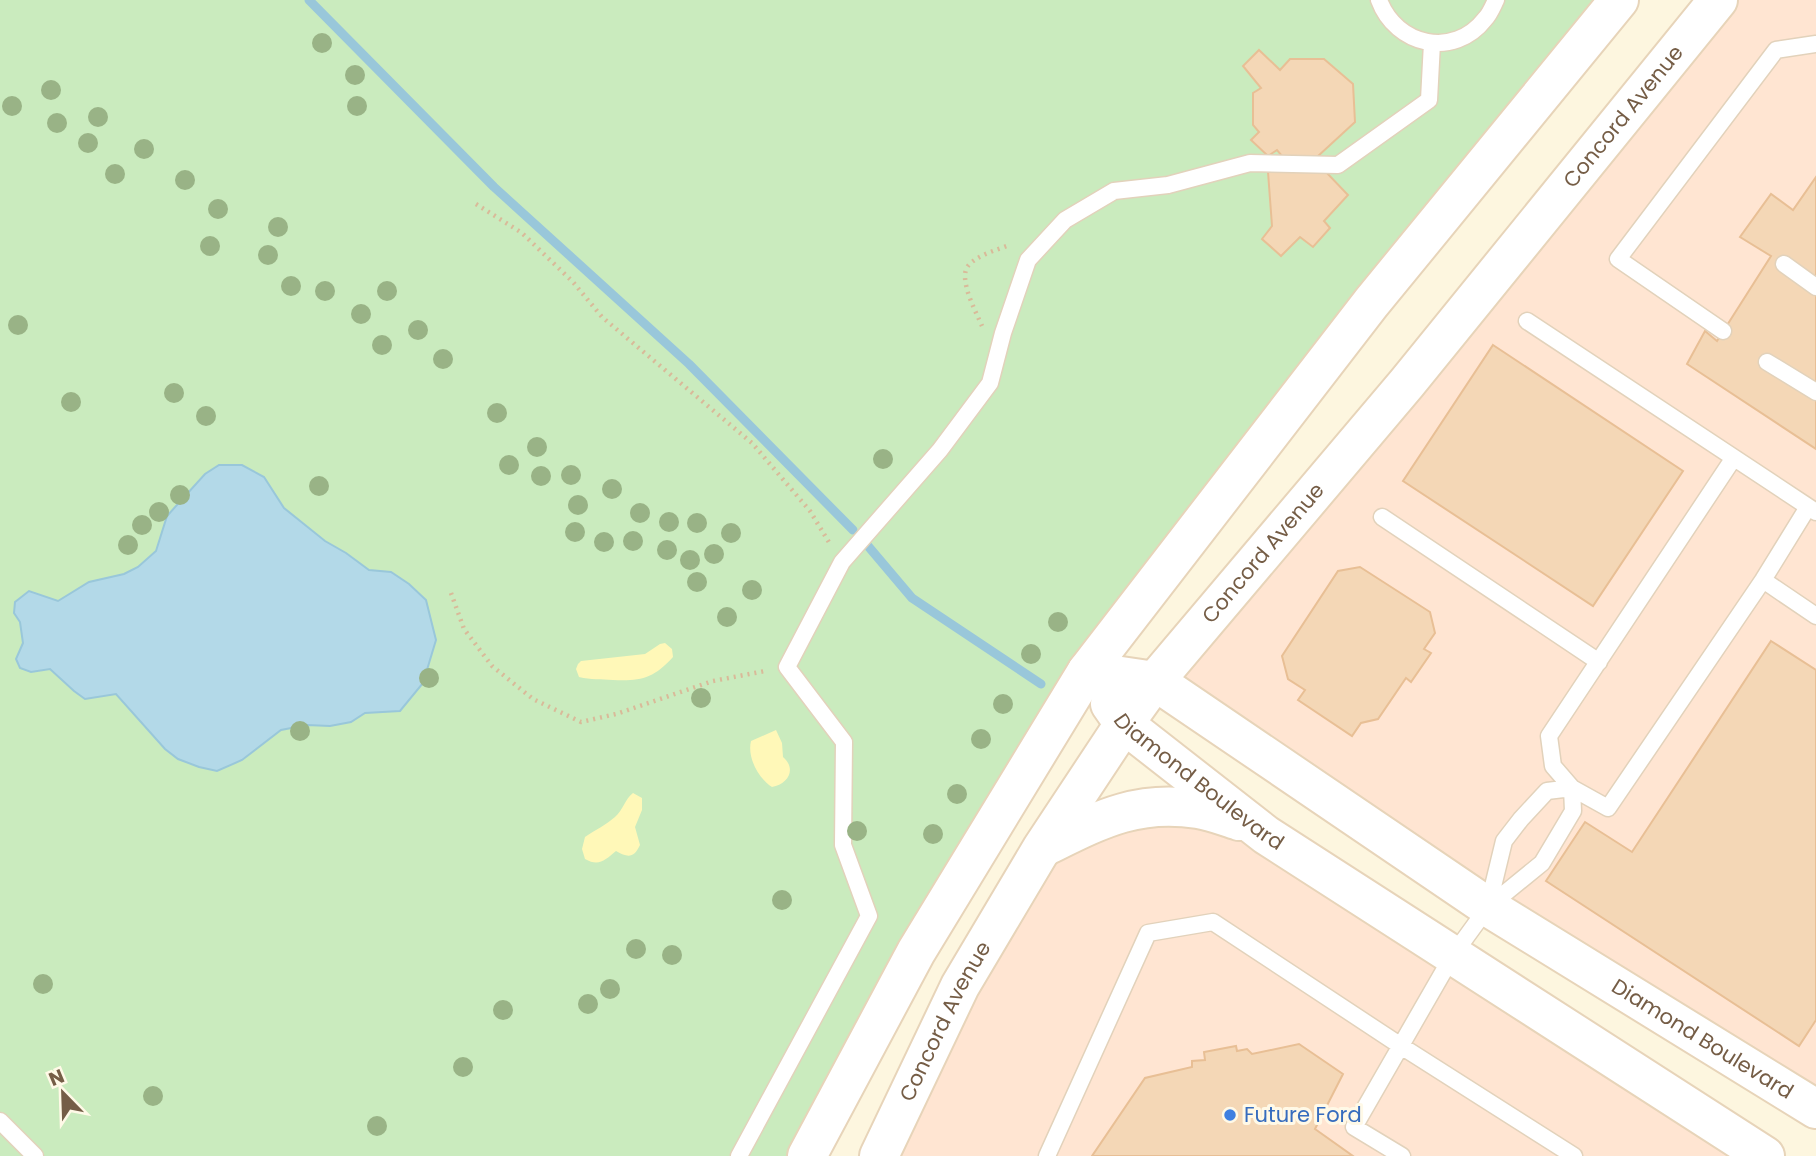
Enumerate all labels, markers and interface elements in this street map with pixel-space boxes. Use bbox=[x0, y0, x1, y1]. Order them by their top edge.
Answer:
street label: Concord Avenue bbox=[1556, 39, 1690, 194]
street label: Concord Avenue bbox=[1195, 476, 1331, 629]
street label: Diamond Boulevard bbox=[1107, 707, 1290, 857]
street label: Concord Avenue bbox=[892, 936, 997, 1106]
street label: Diamond Boulevard bbox=[1606, 972, 1799, 1106]
north arrow bbox=[28, 1058, 98, 1128]
text: N bbox=[45, 1063, 68, 1093]
place label: Future Ford bbox=[1244, 1100, 1362, 1129]
marker: Future Ford bbox=[1222, 1107, 1238, 1123]

